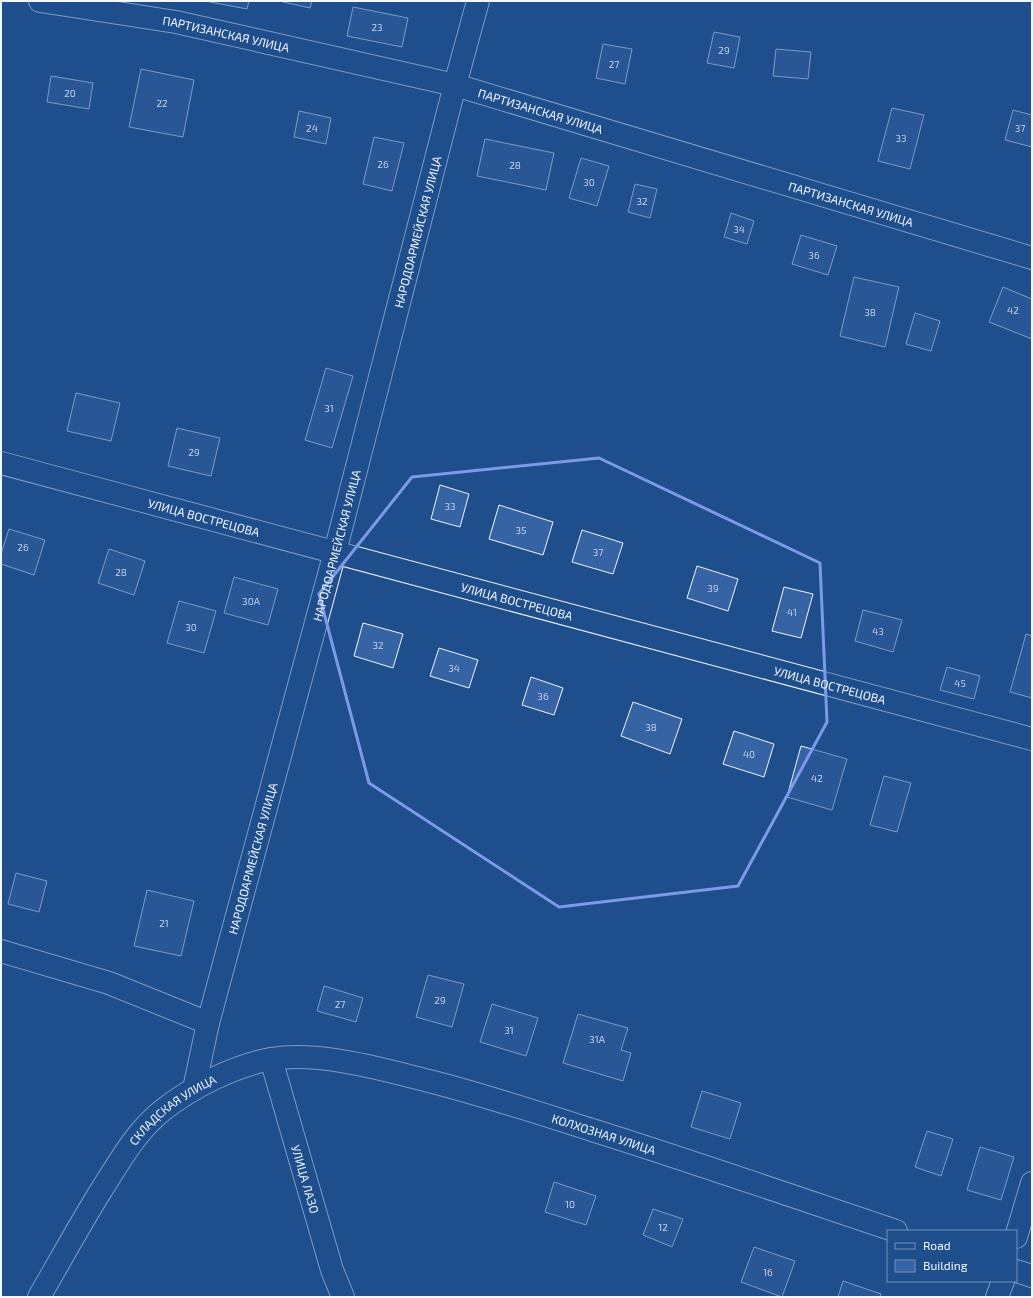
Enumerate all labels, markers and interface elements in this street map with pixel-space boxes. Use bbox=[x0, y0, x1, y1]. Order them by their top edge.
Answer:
street label: ПАРТИЗАНСКАЯ УЛИЦА bbox=[162, 13, 291, 55]
house number: 23 bbox=[371, 21, 383, 33]
house number: 29 bbox=[718, 44, 730, 56]
house number: 27 bbox=[609, 58, 619, 70]
street label: ПАРТИЗАНСКАЯ УЛИЦА bbox=[476, 85, 605, 136]
house number: 20 bbox=[64, 87, 76, 99]
house number: 22 bbox=[156, 97, 168, 109]
house number: 24 bbox=[306, 122, 318, 134]
house number: 37 bbox=[1015, 122, 1025, 134]
house number: 33 bbox=[895, 132, 907, 144]
street label: НАРОДОАРМЕЙСКАЯ УЛИЦА bbox=[391, 154, 444, 309]
house number: 26 bbox=[377, 158, 389, 170]
house number: 28 bbox=[509, 159, 521, 171]
house number: 30 bbox=[583, 176, 595, 188]
street label: ПАРТИЗАНСКАЯ УЛИЦА bbox=[787, 178, 916, 229]
house number: 32 bbox=[636, 195, 648, 207]
house number: 34 bbox=[733, 223, 745, 235]
house number: 36 bbox=[808, 249, 820, 261]
house number: 42 bbox=[1007, 304, 1019, 316]
house number: 38 bbox=[864, 306, 876, 318]
house number: 31 bbox=[324, 402, 334, 414]
house number: 29 bbox=[188, 446, 200, 458]
street label: НАРОДОАРМЕЙСКАЯ УЛИЦА bbox=[310, 467, 363, 623]
street label: УЛИЦА ВОСТРЕЦОВА bbox=[146, 496, 262, 539]
house number: 33 bbox=[444, 500, 456, 512]
house number: 35 bbox=[516, 524, 526, 536]
house number: 26 bbox=[17, 541, 29, 553]
house number: 37 bbox=[593, 546, 603, 558]
house number: 28 bbox=[115, 566, 127, 578]
street label: УЛИЦА ВОСТРЕЦОВА bbox=[459, 579, 575, 623]
house number: 39 bbox=[707, 582, 719, 594]
house number: 30А bbox=[242, 595, 261, 607]
house number: 41 bbox=[787, 606, 797, 618]
house number: 30 bbox=[185, 621, 197, 633]
house number: 43 bbox=[872, 625, 884, 637]
house number: 32 bbox=[372, 639, 384, 651]
house number: 34 bbox=[448, 662, 460, 674]
street label: УЛИЦА ВОСТРЕЦОВА bbox=[772, 663, 888, 707]
house number: 45 bbox=[954, 677, 966, 689]
house number: 36 bbox=[537, 690, 549, 702]
house number: 38 bbox=[645, 721, 657, 733]
house number: 40 bbox=[743, 748, 755, 760]
house number: 42 bbox=[811, 772, 823, 784]
street label: НАРОДОАРМЕЙСКАЯ УЛИЦА bbox=[225, 780, 280, 936]
house number: 21 bbox=[159, 917, 169, 929]
house number: 29 bbox=[434, 994, 446, 1006]
house number: 27 bbox=[335, 998, 345, 1010]
house number: 31 bbox=[504, 1024, 514, 1036]
house number: 31А bbox=[589, 1033, 606, 1045]
street label: СКЛАДСКАЯ УЛИЦА bbox=[126, 1071, 219, 1148]
street label: КОЛХОЗНАЯ УЛИЦА bbox=[550, 1111, 658, 1157]
street label: УЛИЦА ЛАЗО bbox=[289, 1143, 322, 1215]
house number: 10 bbox=[565, 1198, 575, 1210]
house number: 12 bbox=[658, 1221, 668, 1233]
legend bbox=[887, 1230, 1017, 1282]
text: Road bbox=[923, 1238, 951, 1252]
text: Building bbox=[923, 1258, 968, 1272]
house number: 16 bbox=[763, 1266, 773, 1278]

